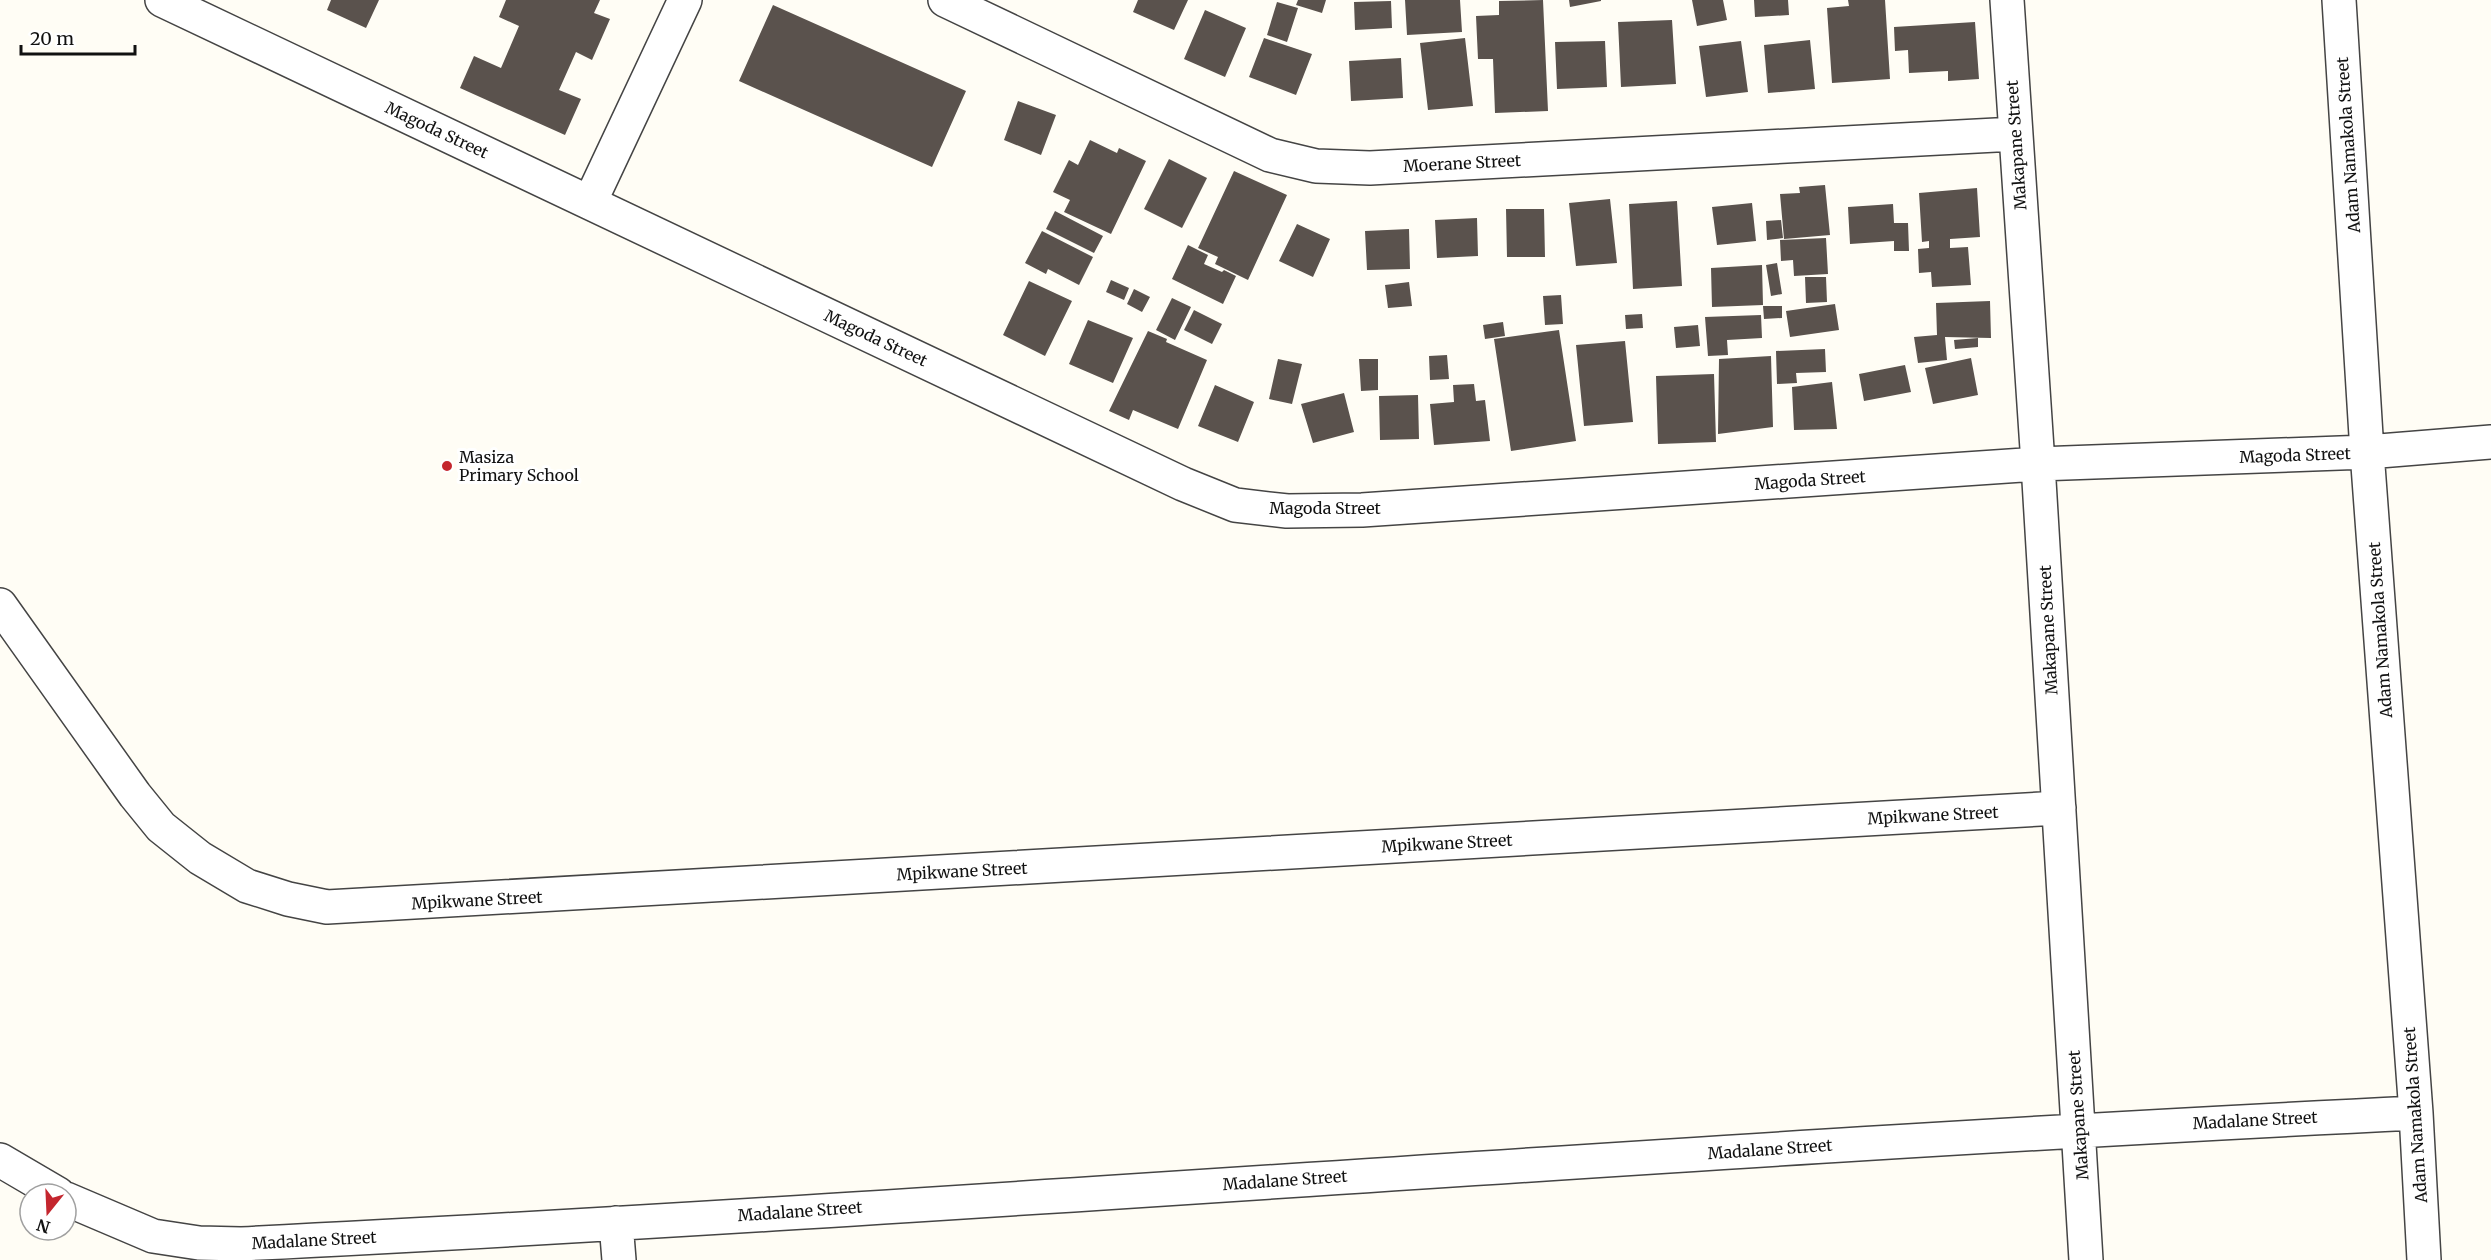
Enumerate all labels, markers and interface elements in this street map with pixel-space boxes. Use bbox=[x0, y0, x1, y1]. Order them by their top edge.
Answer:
scale bar bbox=[21, 18, 135, 56]
text: 20 m bbox=[30, 27, 74, 50]
street label: Adam Namakola Street bbox=[2332, 56, 2364, 235]
street label: Makapane Street bbox=[2001, 79, 2031, 211]
street label: Magoda Street bbox=[382, 97, 492, 163]
street label: Moerane Street bbox=[1403, 150, 1522, 176]
street label: Magoda Street bbox=[821, 305, 931, 371]
street label: Magoda Street bbox=[2239, 443, 2352, 467]
place label: Masiza Primary School bbox=[459, 447, 579, 485]
marker: Masiza Primary School bbox=[440, 459, 454, 473]
street label: Magoda Street bbox=[1754, 466, 1867, 494]
street label: Magoda Street bbox=[1269, 498, 1382, 518]
street label: Adam Namakola Street bbox=[2364, 541, 2396, 720]
street label: Makapane Street bbox=[2035, 564, 2061, 695]
street label: Mpikwane Street bbox=[1867, 802, 2000, 828]
street label: Mpikwane Street bbox=[1381, 830, 1514, 856]
street label: Mpikwane Street bbox=[896, 858, 1029, 884]
street label: Mpikwane Street bbox=[411, 887, 544, 913]
street label: Adam Namakola Street bbox=[2399, 1026, 2431, 1205]
street label: Makapane Street bbox=[2063, 1049, 2093, 1181]
street label: Madalane Street bbox=[2192, 1107, 2319, 1133]
street label: Madalane Street bbox=[1707, 1135, 1834, 1163]
street label: Madalane Street bbox=[1222, 1166, 1349, 1194]
north arrow bbox=[18, 1182, 78, 1242]
street label: Madalane Street bbox=[737, 1197, 864, 1225]
text: N bbox=[34, 1215, 52, 1238]
street label: Madalane Street bbox=[251, 1227, 378, 1253]

